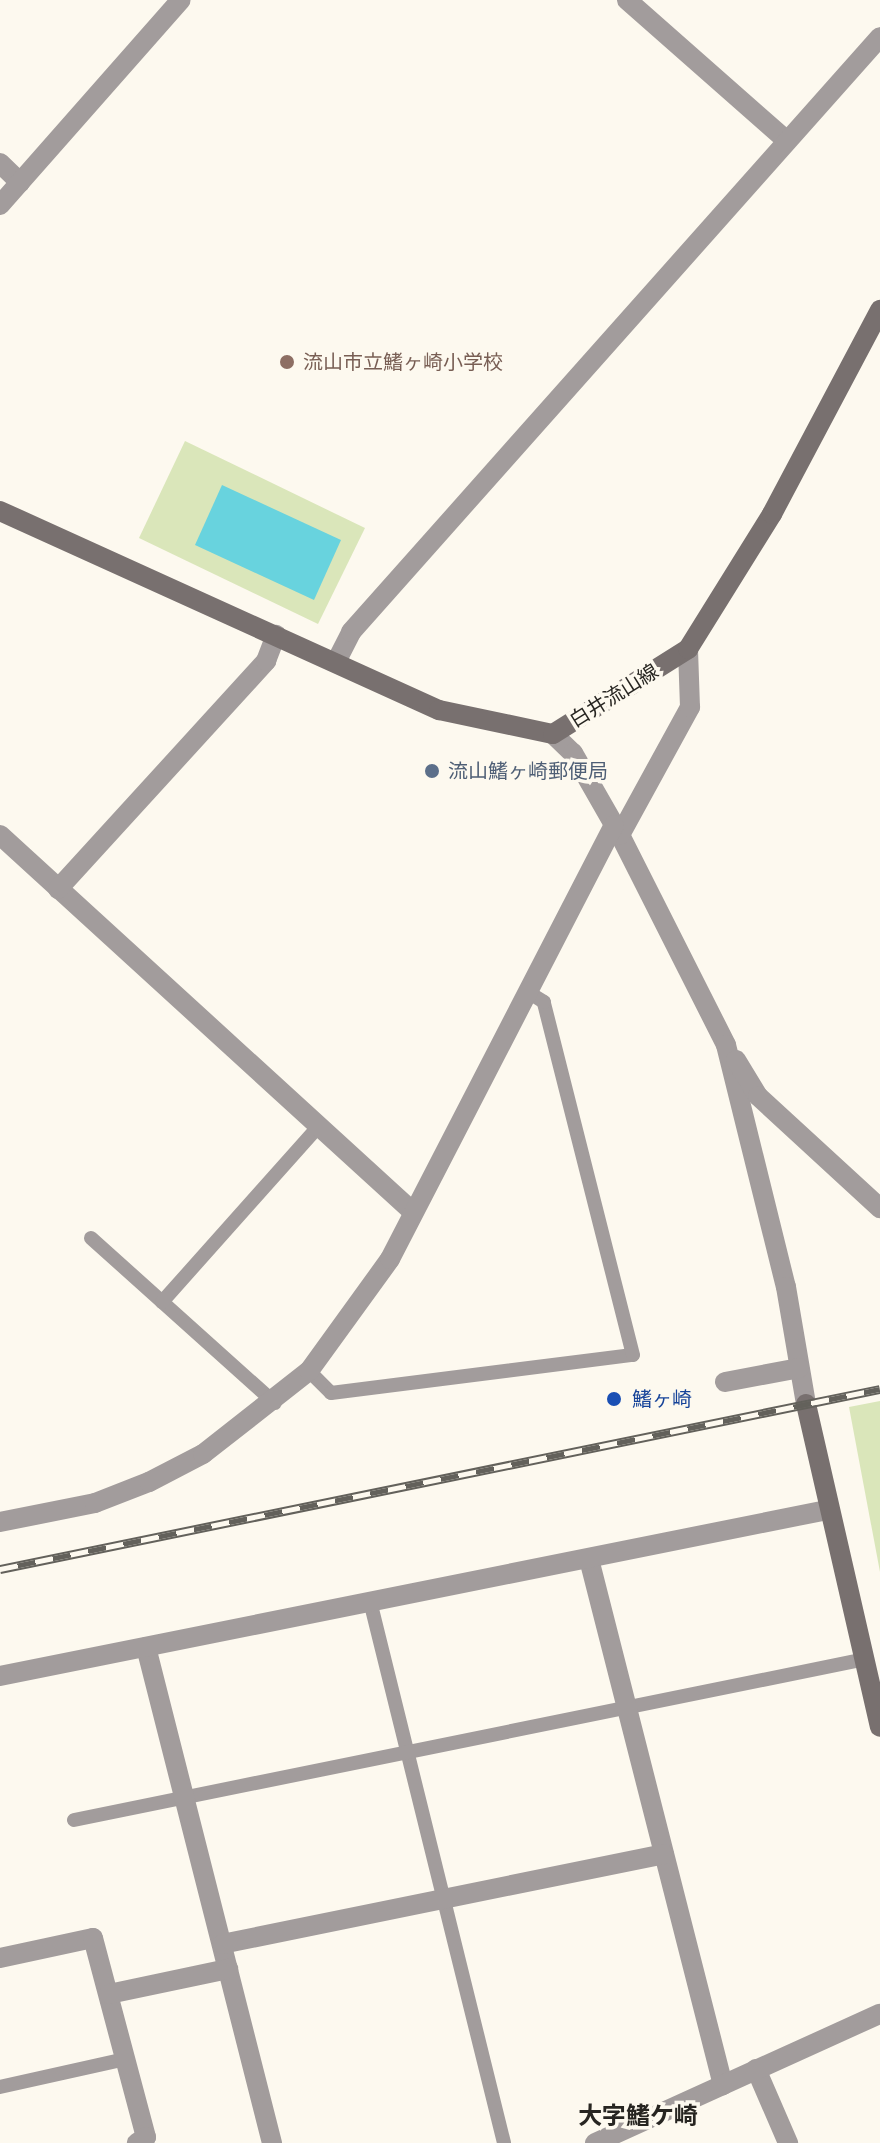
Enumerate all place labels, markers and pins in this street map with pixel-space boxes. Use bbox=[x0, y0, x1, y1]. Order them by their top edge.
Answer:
place label: 流山市立鰭ヶ崎小学校 bbox=[303, 350, 503, 374]
marker: 流山市立鰭ヶ崎小学校 bbox=[278, 353, 296, 371]
place label: 流山鰭ヶ崎郵便局 bbox=[448, 759, 608, 783]
marker: 流山鰭ヶ崎郵便局 bbox=[423, 762, 441, 780]
place label: 鰭ヶ崎 bbox=[632, 1387, 692, 1411]
marker: 鰭ヶ崎 bbox=[603, 1388, 625, 1410]

